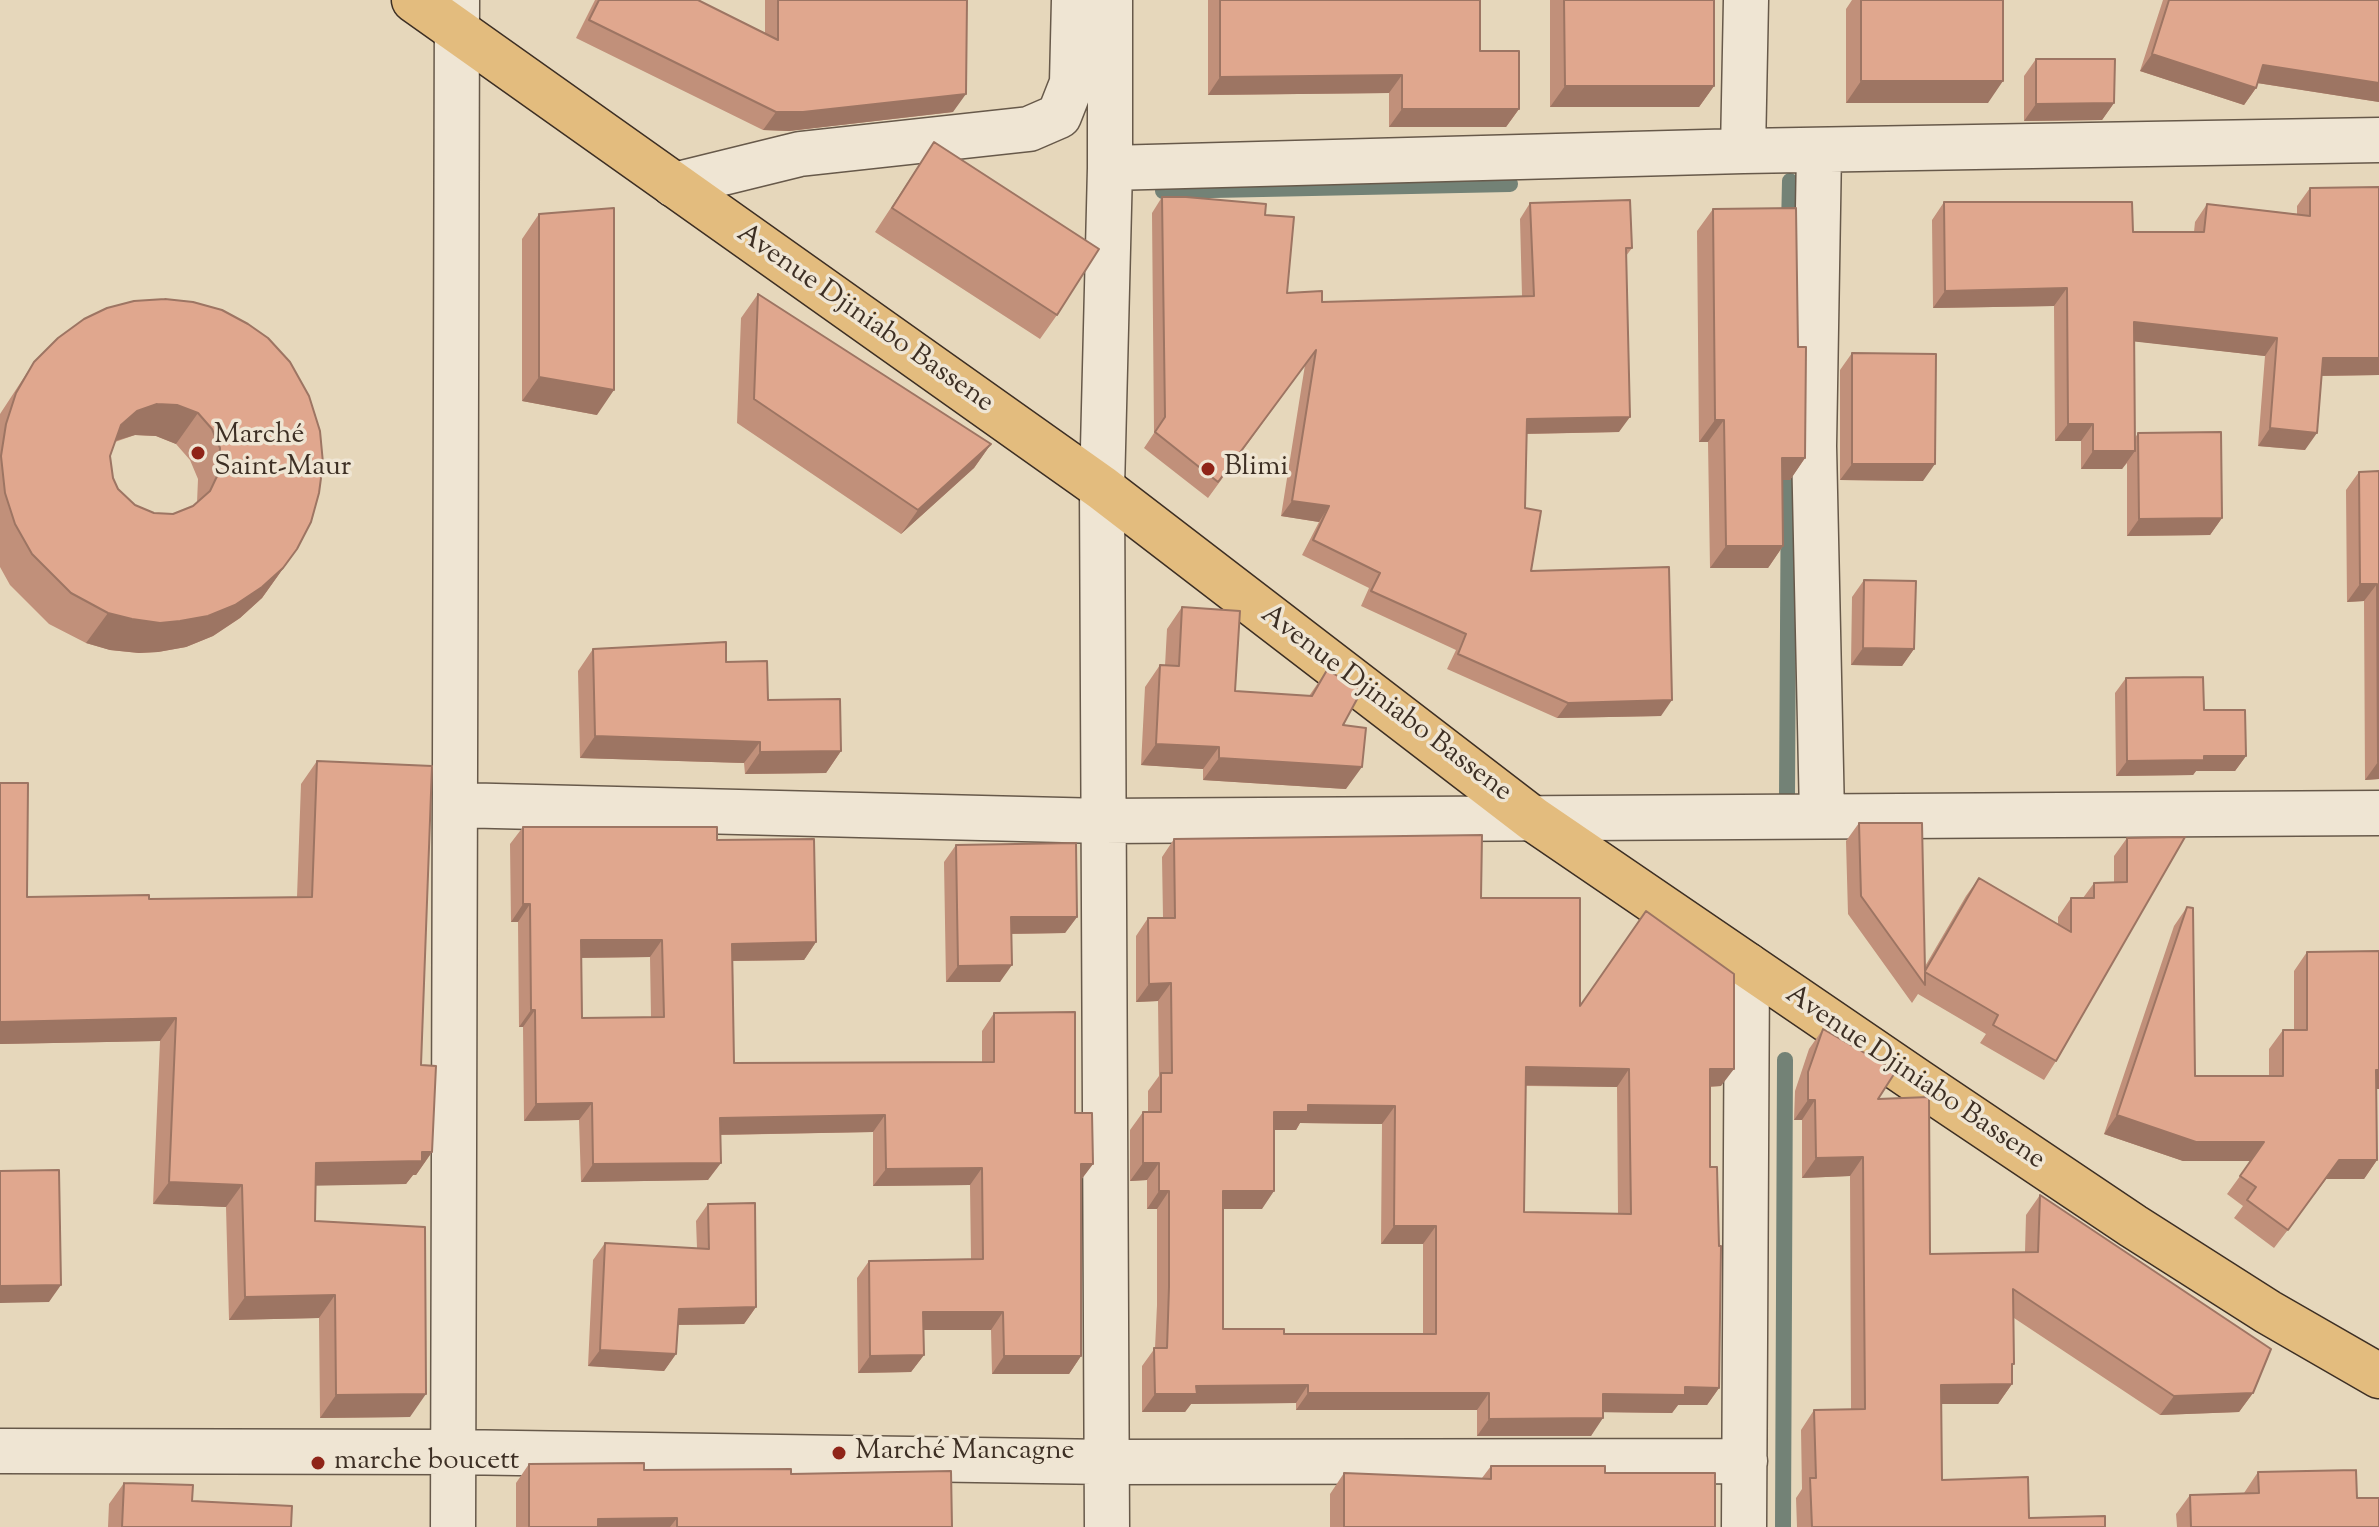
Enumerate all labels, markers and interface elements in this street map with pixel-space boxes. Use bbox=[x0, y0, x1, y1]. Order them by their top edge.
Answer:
street label: Avenue Djiniabo Bassene bbox=[729, 218, 999, 422]
place label: Marché Saint-Maur bbox=[214, 420, 351, 486]
marker: Marché Saint-Maur bbox=[189, 444, 207, 462]
place label: Blimi bbox=[1224, 452, 1288, 486]
marker: Blimi bbox=[1199, 460, 1217, 478]
street label: Avenue Djiniabo Bassene bbox=[1253, 599, 1517, 811]
street label: Avenue Djiniabo Bassene bbox=[1778, 979, 2050, 1179]
place label: Marché Mancagne bbox=[855, 1436, 1074, 1470]
marker: Marché Mancagne bbox=[830, 1444, 848, 1462]
place label: marche boucett bbox=[334, 1446, 519, 1480]
marker: marche boucett bbox=[309, 1454, 327, 1472]

